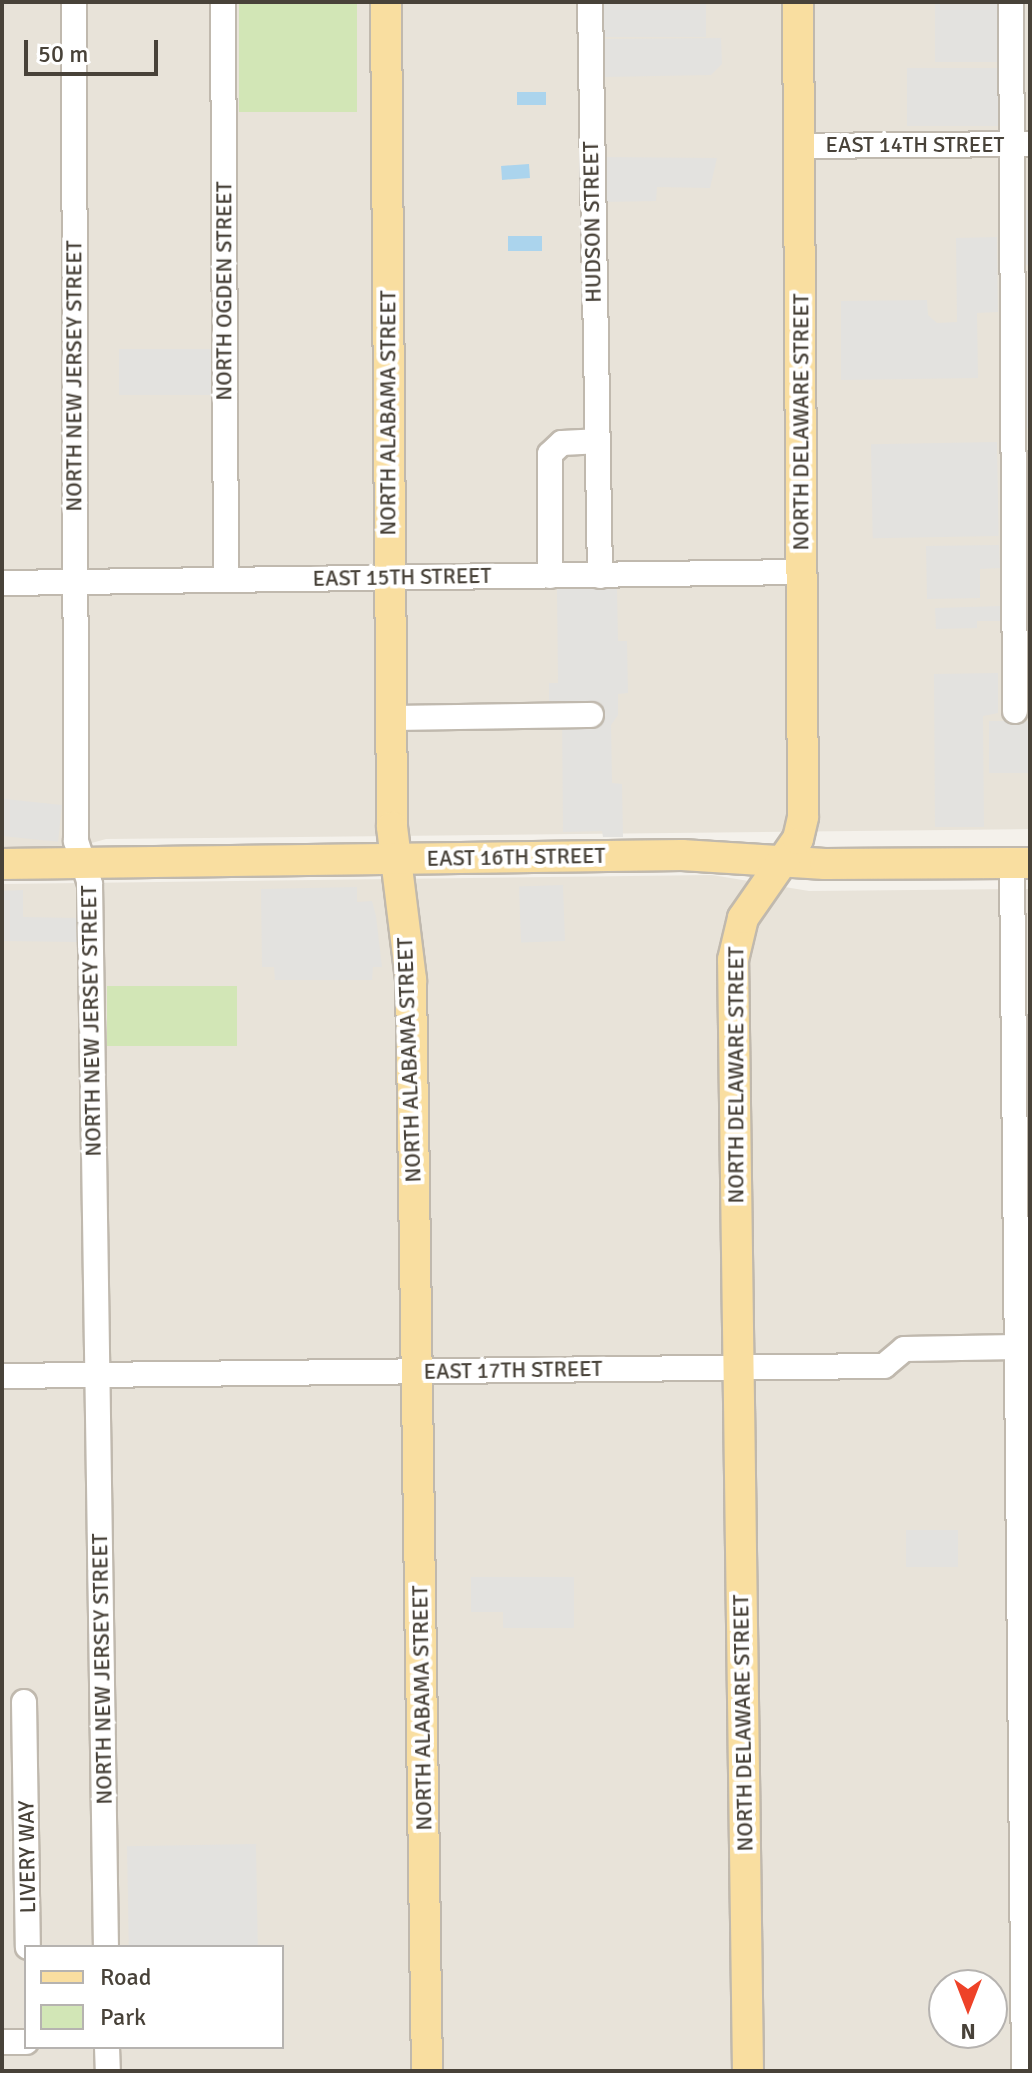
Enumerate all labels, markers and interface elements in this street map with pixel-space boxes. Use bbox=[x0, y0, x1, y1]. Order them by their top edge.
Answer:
scale bar bbox=[28, 24, 162, 74]
text: 50 m bbox=[38, 39, 88, 69]
street label: EAST 14TH STREET bbox=[826, 132, 1004, 158]
street label: HUDSON STREET bbox=[577, 141, 607, 303]
street label: NORTH OGDEN STREET bbox=[211, 181, 237, 401]
street label: NORTH NEW JERSEY STREET bbox=[61, 240, 87, 512]
street label: NORTH ALABAMA STREET bbox=[375, 290, 401, 536]
street label: NORTH DELAWARE STREET bbox=[788, 293, 814, 551]
street label: EAST 15TH STREET bbox=[312, 562, 492, 592]
street label: EAST 16TH STREET bbox=[426, 842, 606, 872]
street label: NORTH NEW JERSEY STREET bbox=[75, 885, 107, 1157]
street label: NORTH ALABAMA STREET bbox=[392, 937, 426, 1183]
street label: NORTH DELAWARE STREET bbox=[723, 946, 749, 1204]
street label: EAST 17TH STREET bbox=[423, 1355, 603, 1385]
street label: NORTH NEW JERSEY STREET bbox=[86, 1533, 118, 1805]
street label: NORTH ALABAMA STREET bbox=[407, 1585, 437, 1831]
street label: NORTH DELAWARE STREET bbox=[728, 1594, 758, 1852]
street label: LIVERY WAY bbox=[13, 1800, 41, 1914]
legend bbox=[24, 1945, 284, 2049]
text: Road bbox=[100, 1962, 151, 1992]
north arrow bbox=[928, 1969, 1008, 2049]
text: Park bbox=[100, 2002, 146, 2032]
text: N bbox=[960, 2018, 976, 2045]

